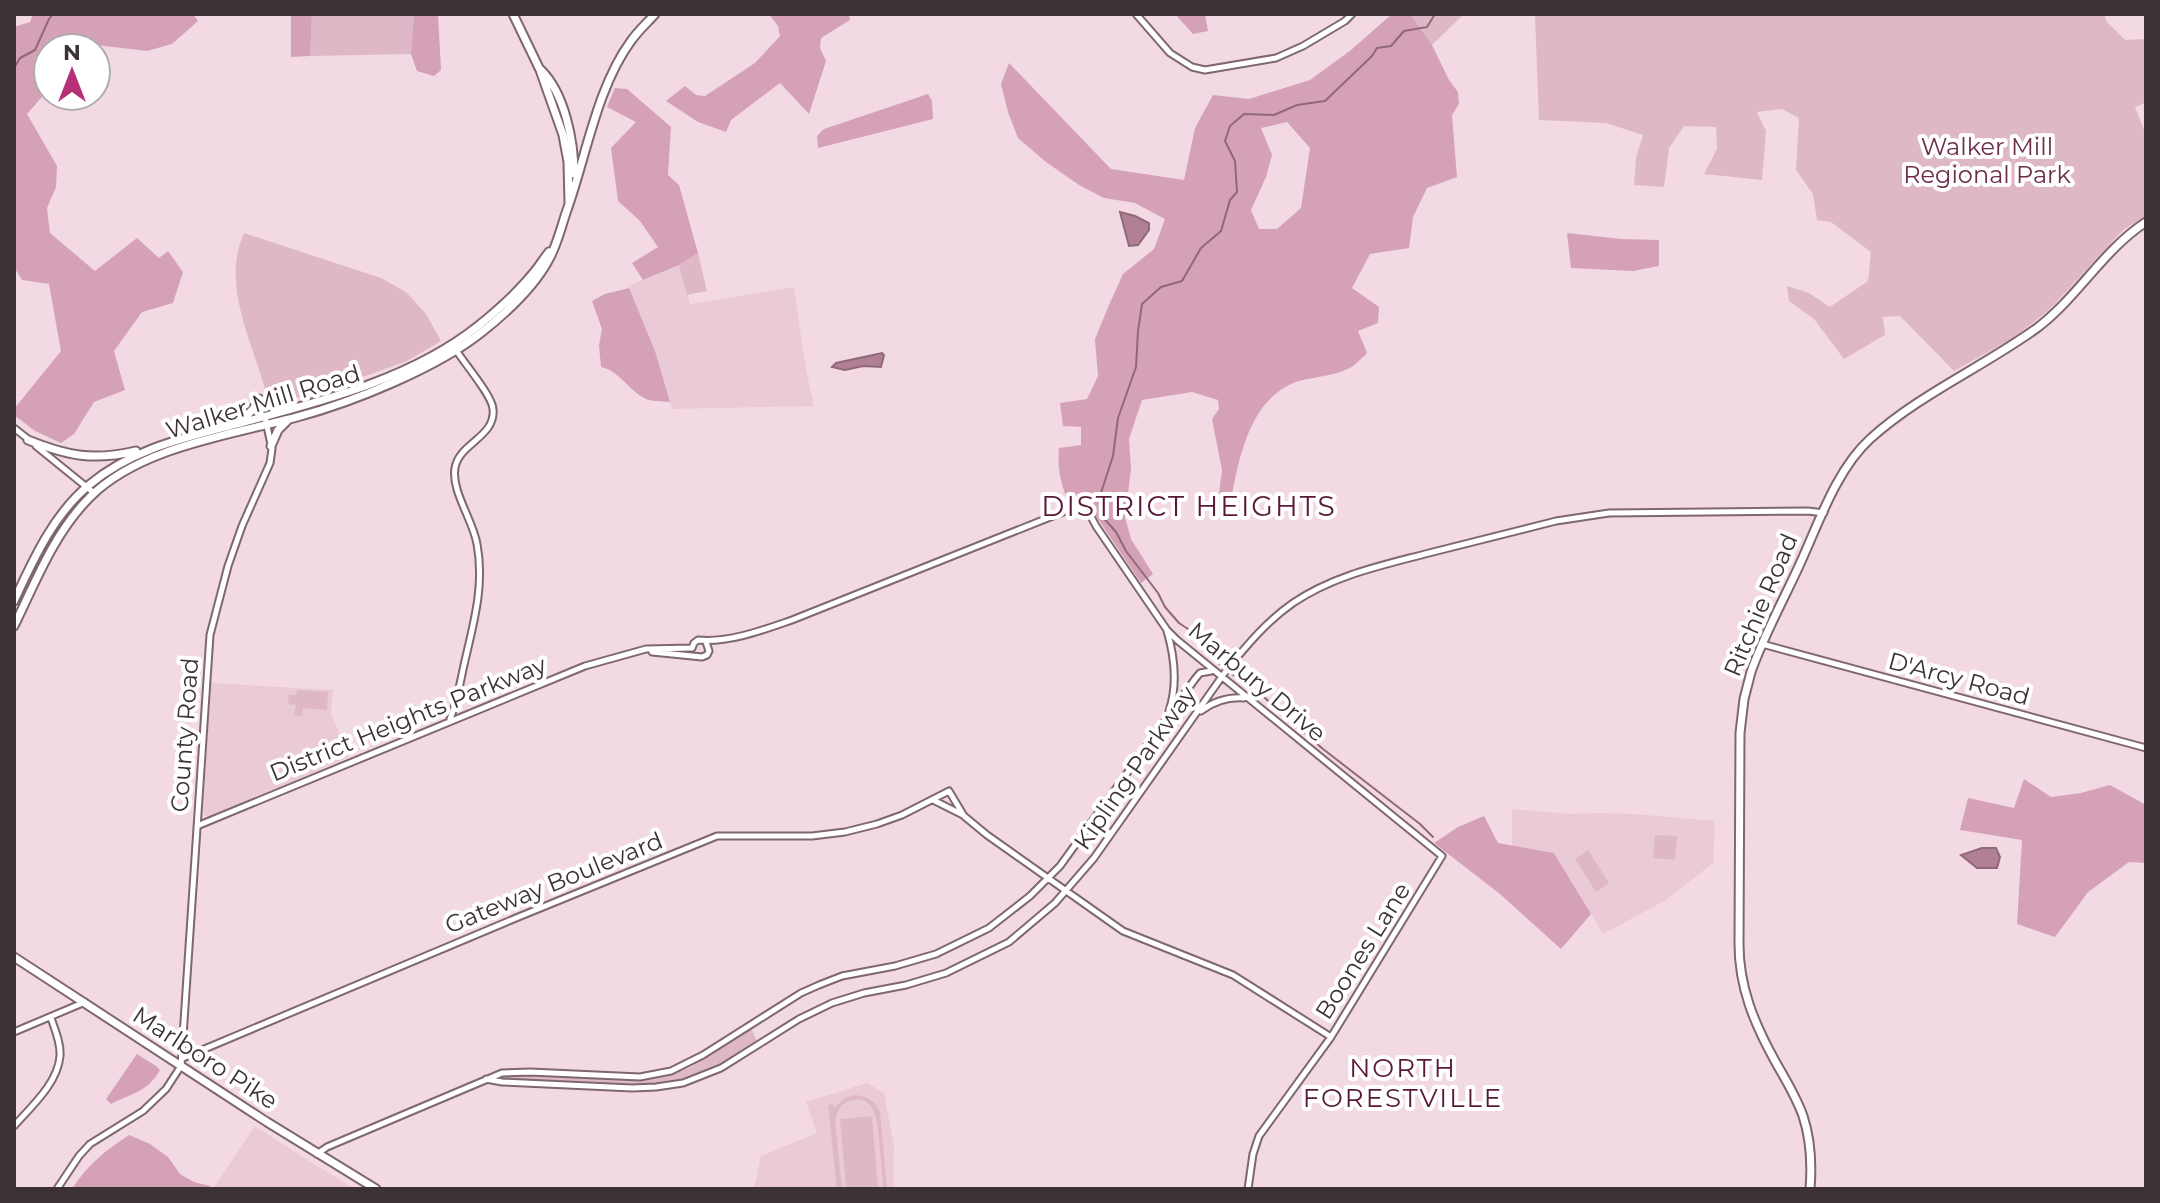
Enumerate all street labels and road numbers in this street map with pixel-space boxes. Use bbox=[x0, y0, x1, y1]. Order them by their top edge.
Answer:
street label: Walker Mill Road bbox=[162, 358, 363, 445]
street label: Ritchie Road bbox=[1717, 529, 1804, 681]
street label: Marbury Drive bbox=[1183, 616, 1332, 748]
street label: D'Arcy Road bbox=[1885, 646, 2033, 711]
street label: District Heights Parkway bbox=[265, 650, 550, 787]
street label: County Road bbox=[165, 657, 204, 813]
street label: Kipling Parkway bbox=[1067, 680, 1202, 855]
street label: Gateway Boulevard bbox=[441, 826, 667, 939]
street label: Boones Lane bbox=[1309, 877, 1416, 1025]
street label: Marlboro Pike bbox=[127, 1000, 283, 1115]

